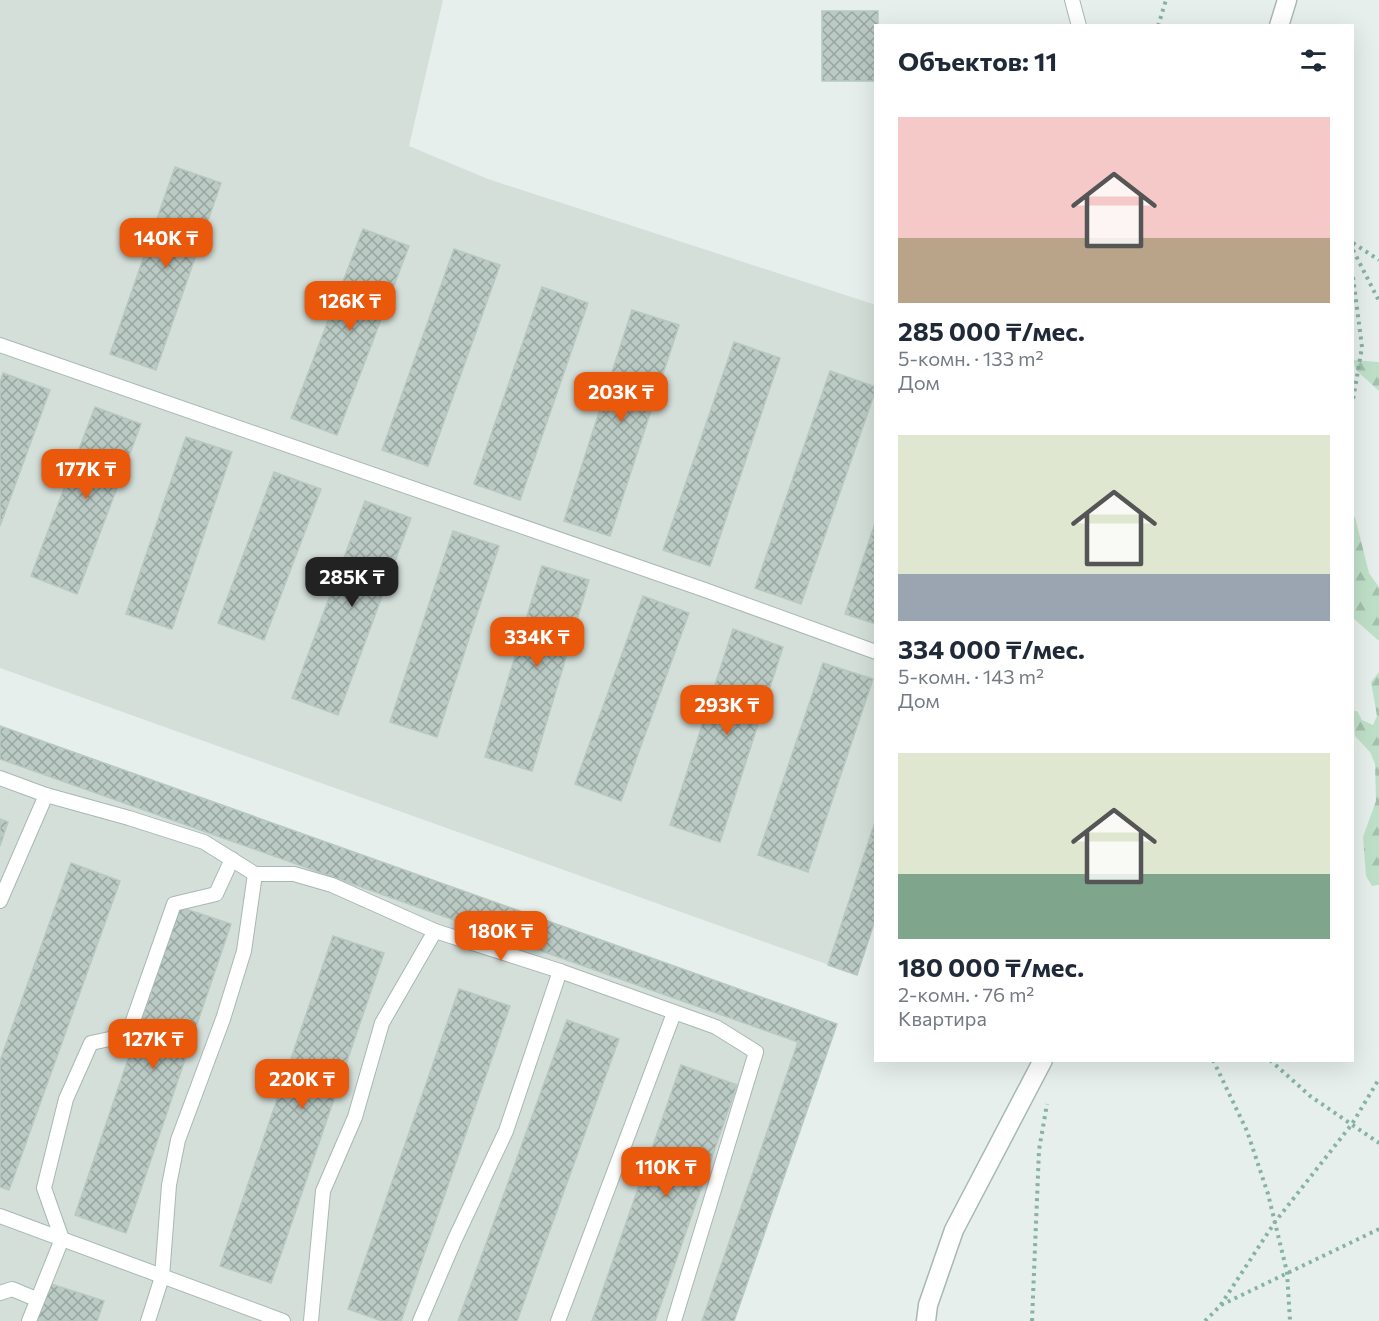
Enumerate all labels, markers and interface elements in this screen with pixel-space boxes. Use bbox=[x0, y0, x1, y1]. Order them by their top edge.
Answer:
icon: filters bbox=[1297, 44, 1330, 77]
text: Объектов: 11 bbox=[898, 45, 1057, 76]
icon: home bbox=[1060, 156, 1168, 264]
pin: 140K ₸ bbox=[117, 218, 215, 269]
text: 140K ₸ bbox=[134, 225, 198, 249]
pin: 126K ₸ bbox=[301, 281, 399, 332]
text: 126K ₸ bbox=[319, 288, 381, 312]
text: 285 000 ₸/мес. bbox=[898, 315, 1085, 346]
text: 5-комн. · 133 m² bbox=[898, 346, 1043, 370]
text: Дом bbox=[898, 370, 940, 394]
pin: 203K ₸ bbox=[572, 372, 670, 423]
text: 203K ₸ bbox=[588, 379, 654, 403]
pin: 177K ₸ bbox=[37, 449, 135, 500]
text: 177K ₸ bbox=[55, 456, 117, 480]
icon: home bbox=[1060, 474, 1168, 582]
pin: 285K ₸ bbox=[303, 557, 401, 608]
text: 285K ₸ bbox=[319, 564, 385, 588]
pin: 334K ₸ bbox=[488, 617, 586, 668]
text: 334K ₸ bbox=[504, 624, 570, 648]
text: 334 000 ₸/мес. bbox=[898, 633, 1085, 664]
text: 5-комн. · 143 m² bbox=[898, 664, 1044, 688]
pin: 293K ₸ bbox=[678, 685, 776, 736]
text: Дом bbox=[898, 688, 940, 712]
text: 293K ₸ bbox=[694, 692, 760, 716]
icon: home bbox=[1060, 792, 1168, 900]
pin: 180K ₸ bbox=[452, 911, 550, 962]
text: 180K ₸ bbox=[469, 918, 533, 942]
text: 180 000 ₸/мес. bbox=[898, 951, 1084, 982]
text: 2-комн. · 76 m² bbox=[898, 982, 1034, 1006]
text: Квартира bbox=[898, 1006, 987, 1030]
pin: 127K ₸ bbox=[104, 1019, 202, 1070]
text: 127K ₸ bbox=[122, 1026, 184, 1050]
pin: 220K ₸ bbox=[253, 1059, 351, 1110]
text: 220K ₸ bbox=[269, 1066, 335, 1090]
pin: 110K ₸ bbox=[617, 1147, 715, 1198]
text: 110K ₸ bbox=[635, 1154, 697, 1178]

